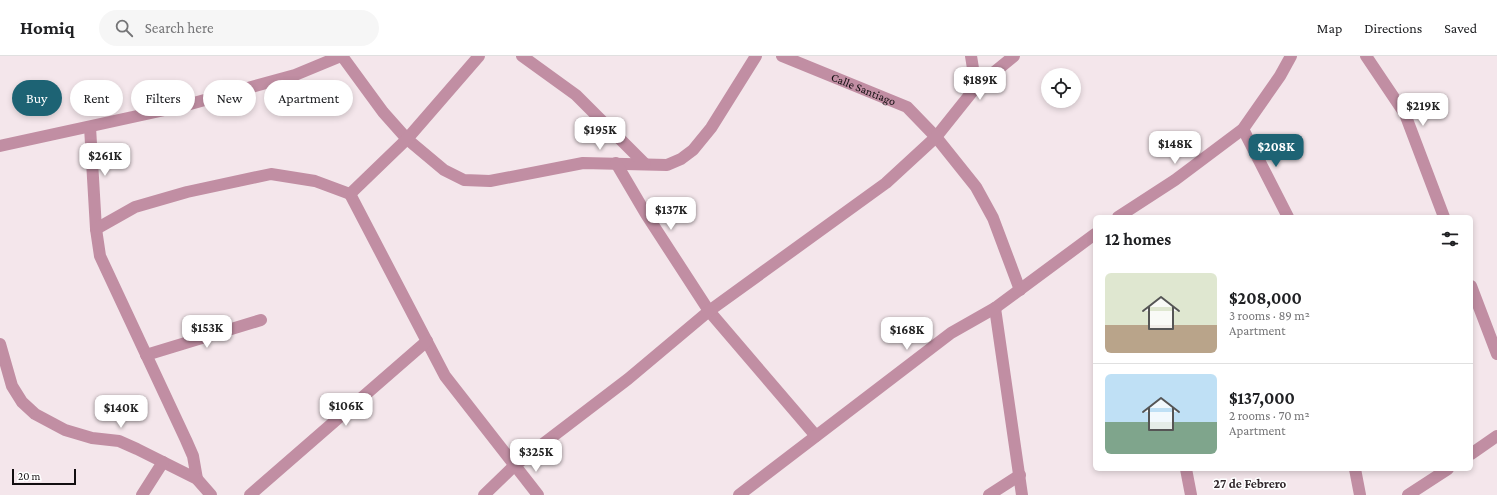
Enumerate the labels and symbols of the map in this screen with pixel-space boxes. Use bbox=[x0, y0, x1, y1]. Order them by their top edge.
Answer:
pin: $189K bbox=[952, 67, 1008, 101]
street label: Calle Santiago bbox=[829, 70, 898, 109]
pin: $219K bbox=[1395, 93, 1451, 127]
pin: $195K bbox=[572, 117, 628, 151]
pin: $148K bbox=[1147, 131, 1203, 165]
pin: $208K bbox=[1248, 134, 1304, 168]
pin: $261K bbox=[77, 143, 133, 177]
pin: $137K bbox=[643, 197, 699, 231]
pin: $153K bbox=[179, 315, 235, 349]
pin: $168K bbox=[879, 317, 935, 351]
pin: $106K bbox=[318, 393, 374, 427]
pin: $140K bbox=[93, 395, 149, 429]
pin: $325K bbox=[508, 439, 564, 473]
scale bar bbox=[12, 467, 76, 486]
district label: 27 de Febrero bbox=[1214, 476, 1287, 491]

